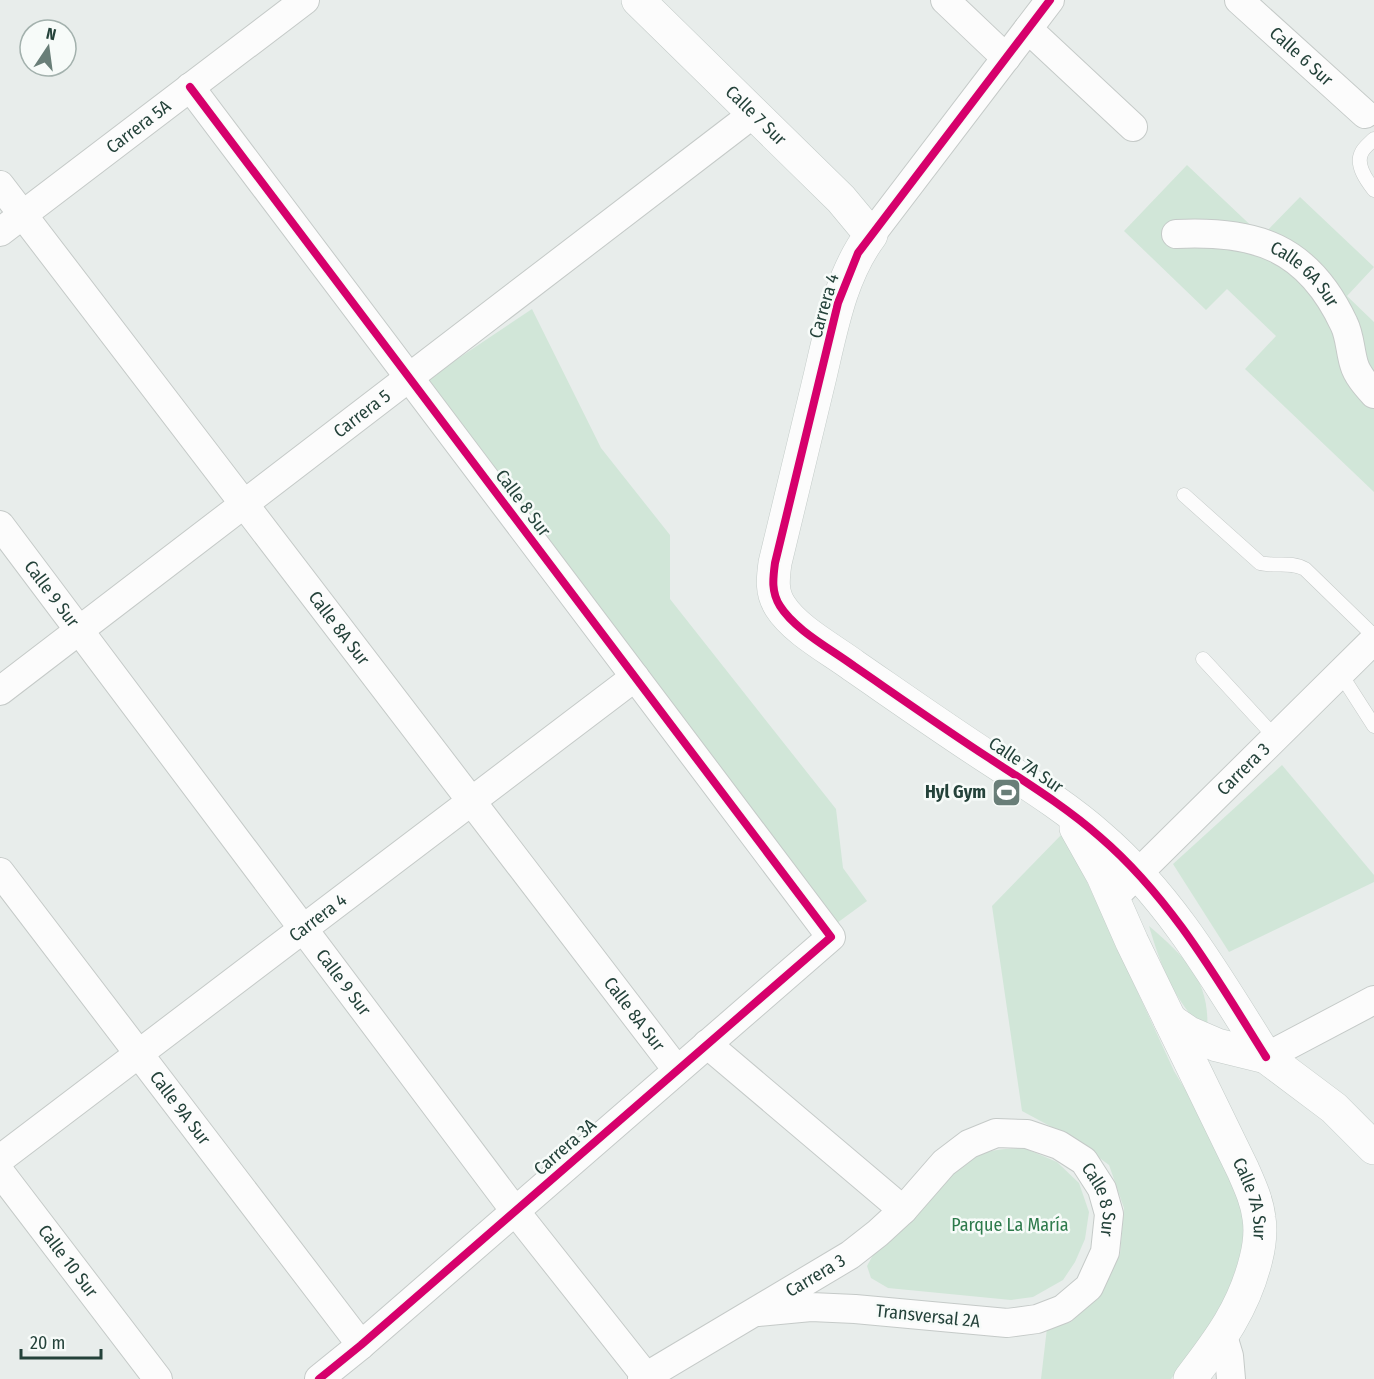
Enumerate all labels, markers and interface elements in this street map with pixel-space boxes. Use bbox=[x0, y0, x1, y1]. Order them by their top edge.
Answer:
north arrow bbox=[18, 18, 78, 78]
street label: Calle 6 Sur bbox=[1265, 22, 1338, 91]
text: N bbox=[44, 24, 58, 44]
street label: Calle 7 Sur bbox=[721, 81, 791, 151]
street label: Carrera 5A bbox=[102, 95, 176, 158]
street label: Calle 6A Sur bbox=[1267, 236, 1344, 311]
street label: Carrera 4 bbox=[804, 271, 844, 341]
street label: Carrera 5 bbox=[329, 385, 395, 442]
street label: Calle 8 Sur bbox=[491, 465, 556, 541]
street label: Calle 9 Sur bbox=[19, 556, 84, 632]
street label: Calle 8A Sur bbox=[304, 587, 375, 670]
street label: Calle 7A Sur bbox=[985, 732, 1068, 798]
street label: Carrera 3 bbox=[1212, 738, 1274, 800]
sports icon: Hyl Gym bbox=[991, 776, 1023, 808]
place label: Hyl Gym bbox=[925, 781, 986, 803]
street label: Carrera 4 bbox=[285, 889, 351, 947]
street label: Calle 9 Sur bbox=[311, 945, 376, 1021]
street label: Calle 8A Sur bbox=[599, 973, 670, 1056]
street label: Calle 9A Sur bbox=[145, 1067, 216, 1150]
street label: Carrera 3A bbox=[529, 1114, 601, 1180]
street label: Calle 7A Sur bbox=[1228, 1154, 1271, 1242]
street label: Calle 8 Sur bbox=[1077, 1158, 1120, 1238]
park label: Parque La María bbox=[951, 1214, 1069, 1236]
street label: Calle 10 Sur bbox=[33, 1220, 103, 1302]
street label: Carrera 3 bbox=[782, 1249, 849, 1302]
street label: Transversal 2A bbox=[875, 1300, 982, 1332]
scale bar bbox=[21, 1322, 100, 1360]
text: 20 m bbox=[30, 1332, 65, 1354]

